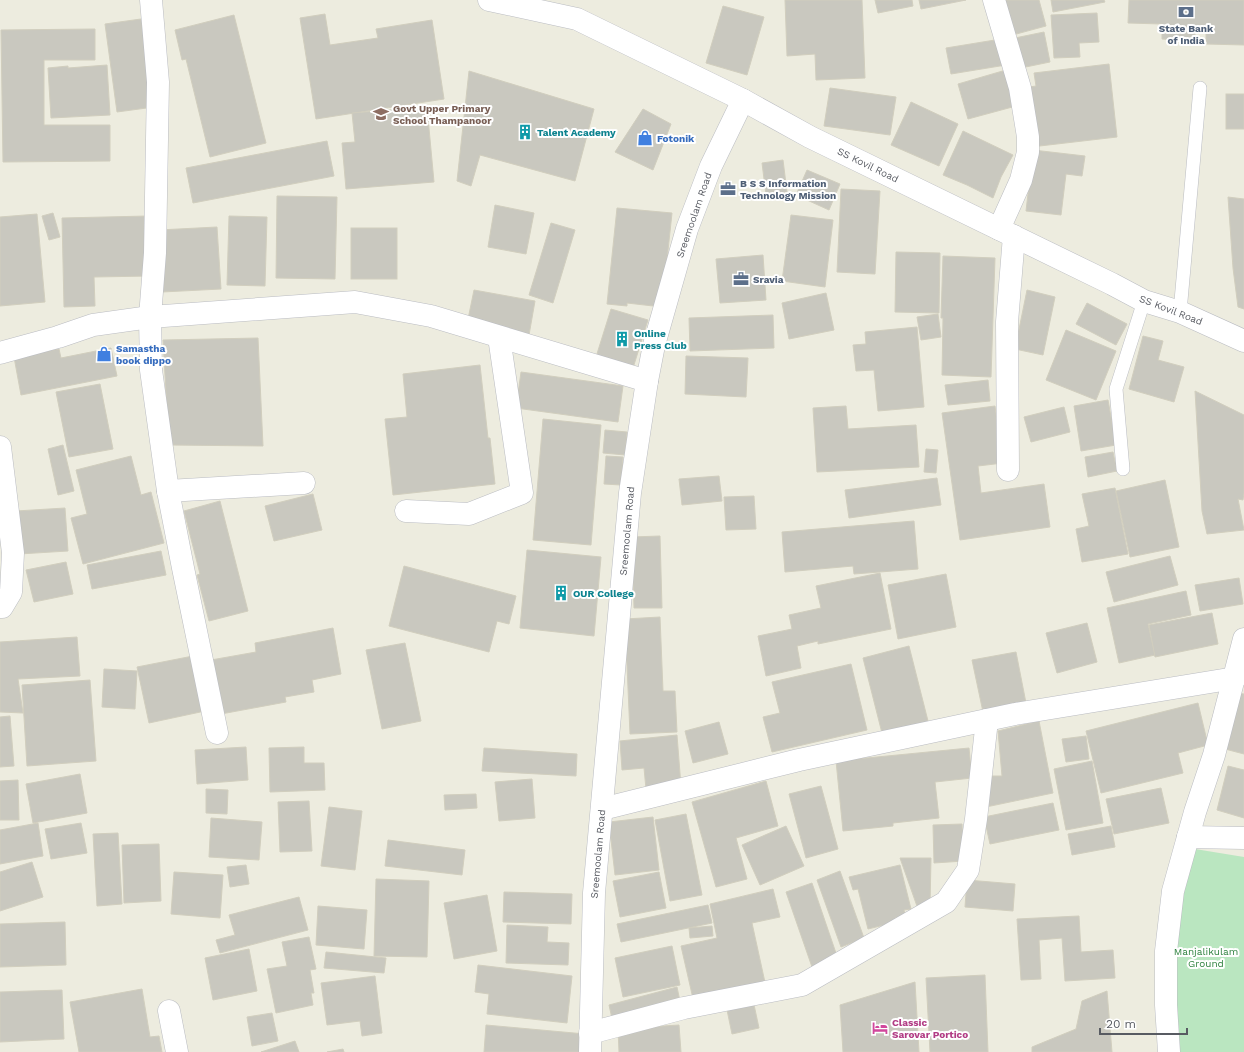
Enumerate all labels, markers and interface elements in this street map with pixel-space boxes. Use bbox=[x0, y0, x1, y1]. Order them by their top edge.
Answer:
bank icon: State Bank of India bbox=[1177, 3, 1195, 21]
place label: State Bank of India bbox=[1159, 23, 1214, 46]
place label: Govt Upper Primary School Thampanoor bbox=[393, 103, 492, 126]
school or university icon: Govt Upper Primary School Thampanoor bbox=[372, 105, 390, 123]
building icon: Talent Academy bbox=[516, 123, 534, 141]
place label: Talent Academy bbox=[537, 127, 616, 138]
shop icon: Fotonik bbox=[636, 129, 654, 147]
place label: Fotonik bbox=[657, 133, 695, 144]
street label: SS Kovil Road bbox=[836, 145, 900, 185]
street label: Sreemoolam Road bbox=[674, 171, 714, 259]
place label: B S S Information Technology Mission bbox=[740, 178, 836, 201]
office icon: B S S Information Technology Mission bbox=[719, 180, 737, 198]
office icon: Sravia bbox=[732, 270, 750, 288]
place label: Sravia bbox=[753, 274, 784, 285]
street label: SS Kovil Road bbox=[1138, 293, 1204, 327]
place label: Online Press Club bbox=[634, 328, 687, 351]
building icon: Online Press Club bbox=[613, 330, 631, 348]
place label: Samastha book dippo bbox=[116, 343, 171, 366]
shop icon: Samastha book dippo bbox=[95, 345, 113, 363]
street label: Sreemoolam Road bbox=[618, 486, 636, 576]
building icon: OUR College bbox=[552, 584, 570, 602]
place label: OUR College bbox=[573, 588, 634, 599]
street label: Sreemoolam Road bbox=[589, 809, 607, 899]
park label: Manjalikulam Ground bbox=[1174, 946, 1238, 969]
scale bar bbox=[1100, 1010, 1187, 1036]
place label: Classic Sarovar Portico bbox=[892, 1017, 968, 1040]
text: 20 m bbox=[1106, 1017, 1136, 1031]
hotel icon: Classic Sarovar Portico bbox=[871, 1019, 889, 1037]

